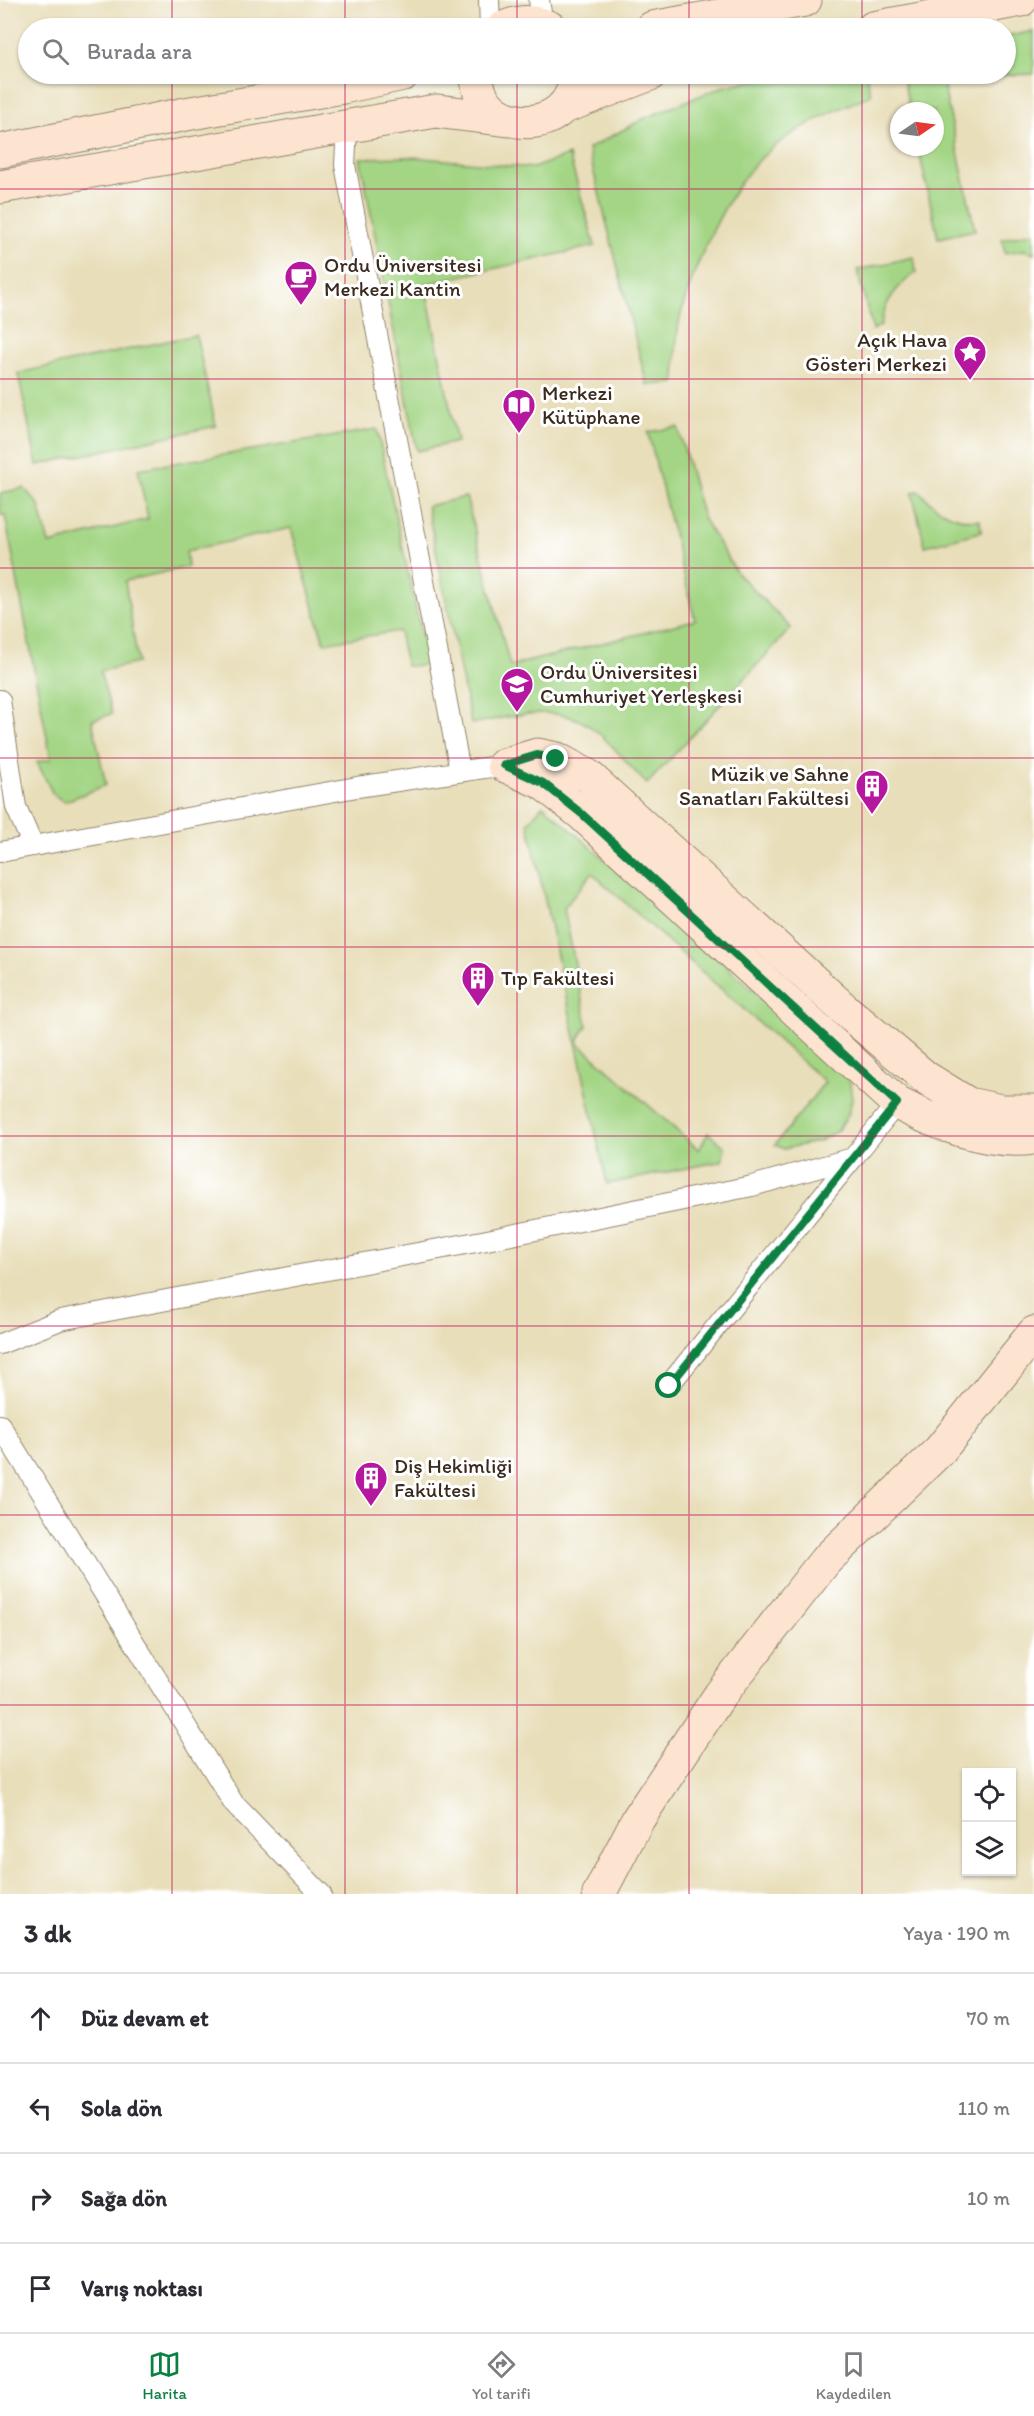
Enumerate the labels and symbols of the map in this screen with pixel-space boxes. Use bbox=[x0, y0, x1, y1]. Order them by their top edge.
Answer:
north arrow bbox=[890, 102, 944, 156]
place label: Ordu Üniversitesi Merkezi Kantin bbox=[324, 252, 481, 301]
cafe icon: Ordu Üniversitesi Merkezi Kantin bbox=[283, 259, 319, 306]
place label: Açık Hava Gösteri Merkezi bbox=[805, 327, 947, 376]
place icon: Açık Hava Gösteri Merkezi bbox=[952, 334, 988, 381]
place label: Merkezi Kütüphane bbox=[542, 380, 641, 429]
library icon: Merkezi Kütüphane bbox=[501, 387, 537, 434]
place label: Ordu Üniversitesi Cumhuriyet Yerleşkesi bbox=[540, 659, 742, 708]
school or university icon: Ordu Üniversitesi Cumhuriyet Yerleşkesi bbox=[499, 666, 535, 713]
route end bbox=[542, 745, 568, 771]
place label: Müzik ve Sahne Sanatları Fakültesi bbox=[679, 761, 849, 810]
building icon: Müzik ve Sahne Sanatları Fakültesi bbox=[854, 768, 890, 815]
building icon: Tıp Fakültesi bbox=[460, 960, 496, 1007]
place label: Tıp Fakültesi bbox=[501, 965, 614, 990]
route start bbox=[655, 1372, 681, 1398]
place label: Diş Hekimliği Fakültesi bbox=[394, 1453, 512, 1502]
building icon: Diş Hekimliği Fakültesi bbox=[353, 1460, 389, 1507]

